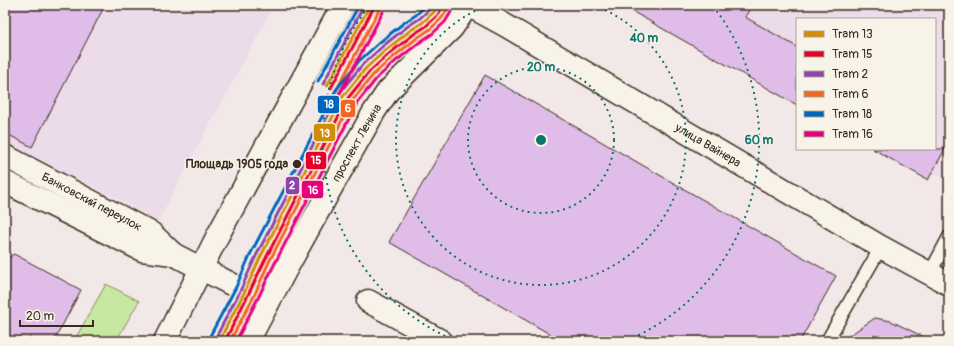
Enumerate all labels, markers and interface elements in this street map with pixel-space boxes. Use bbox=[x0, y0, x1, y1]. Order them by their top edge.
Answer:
legend bbox=[796, 18, 936, 150]
text: Tram 13 bbox=[832, 27, 873, 42]
text: 40 m bbox=[629, 31, 659, 46]
text: Tram 15 bbox=[832, 47, 873, 62]
text: 20 m bbox=[527, 60, 555, 75]
text: Tram 2 bbox=[832, 67, 868, 82]
text: Tram 6 bbox=[832, 87, 868, 102]
line badge: 18 bbox=[317, 95, 340, 114]
text: 18 bbox=[324, 98, 334, 111]
line badge: 6 bbox=[340, 99, 356, 118]
street label: проспект Ленина bbox=[329, 101, 385, 184]
text: 6 bbox=[345, 102, 352, 115]
text: Tram 18 bbox=[832, 107, 872, 122]
street label: улица Вайнера bbox=[672, 119, 744, 170]
line badge: 13 bbox=[313, 123, 336, 142]
text: 13 bbox=[320, 127, 330, 140]
text: Tram 16 bbox=[832, 127, 873, 142]
centre of rings bbox=[534, 133, 548, 147]
text: 60 m bbox=[745, 133, 774, 148]
line badge: 15 bbox=[305, 151, 327, 170]
text: 15 bbox=[311, 154, 321, 167]
place label: Площадь 1905 года bbox=[186, 157, 288, 172]
marker: Площадь 1905 года bbox=[291, 158, 303, 170]
street label: Банковский переулок bbox=[39, 169, 144, 234]
line badge: 2 bbox=[285, 176, 300, 195]
text: 2 bbox=[289, 179, 295, 192]
line badge: 16 bbox=[301, 180, 324, 199]
text: 16 bbox=[308, 184, 319, 197]
scale bar bbox=[20, 302, 93, 328]
text: 20 m bbox=[26, 309, 55, 324]

